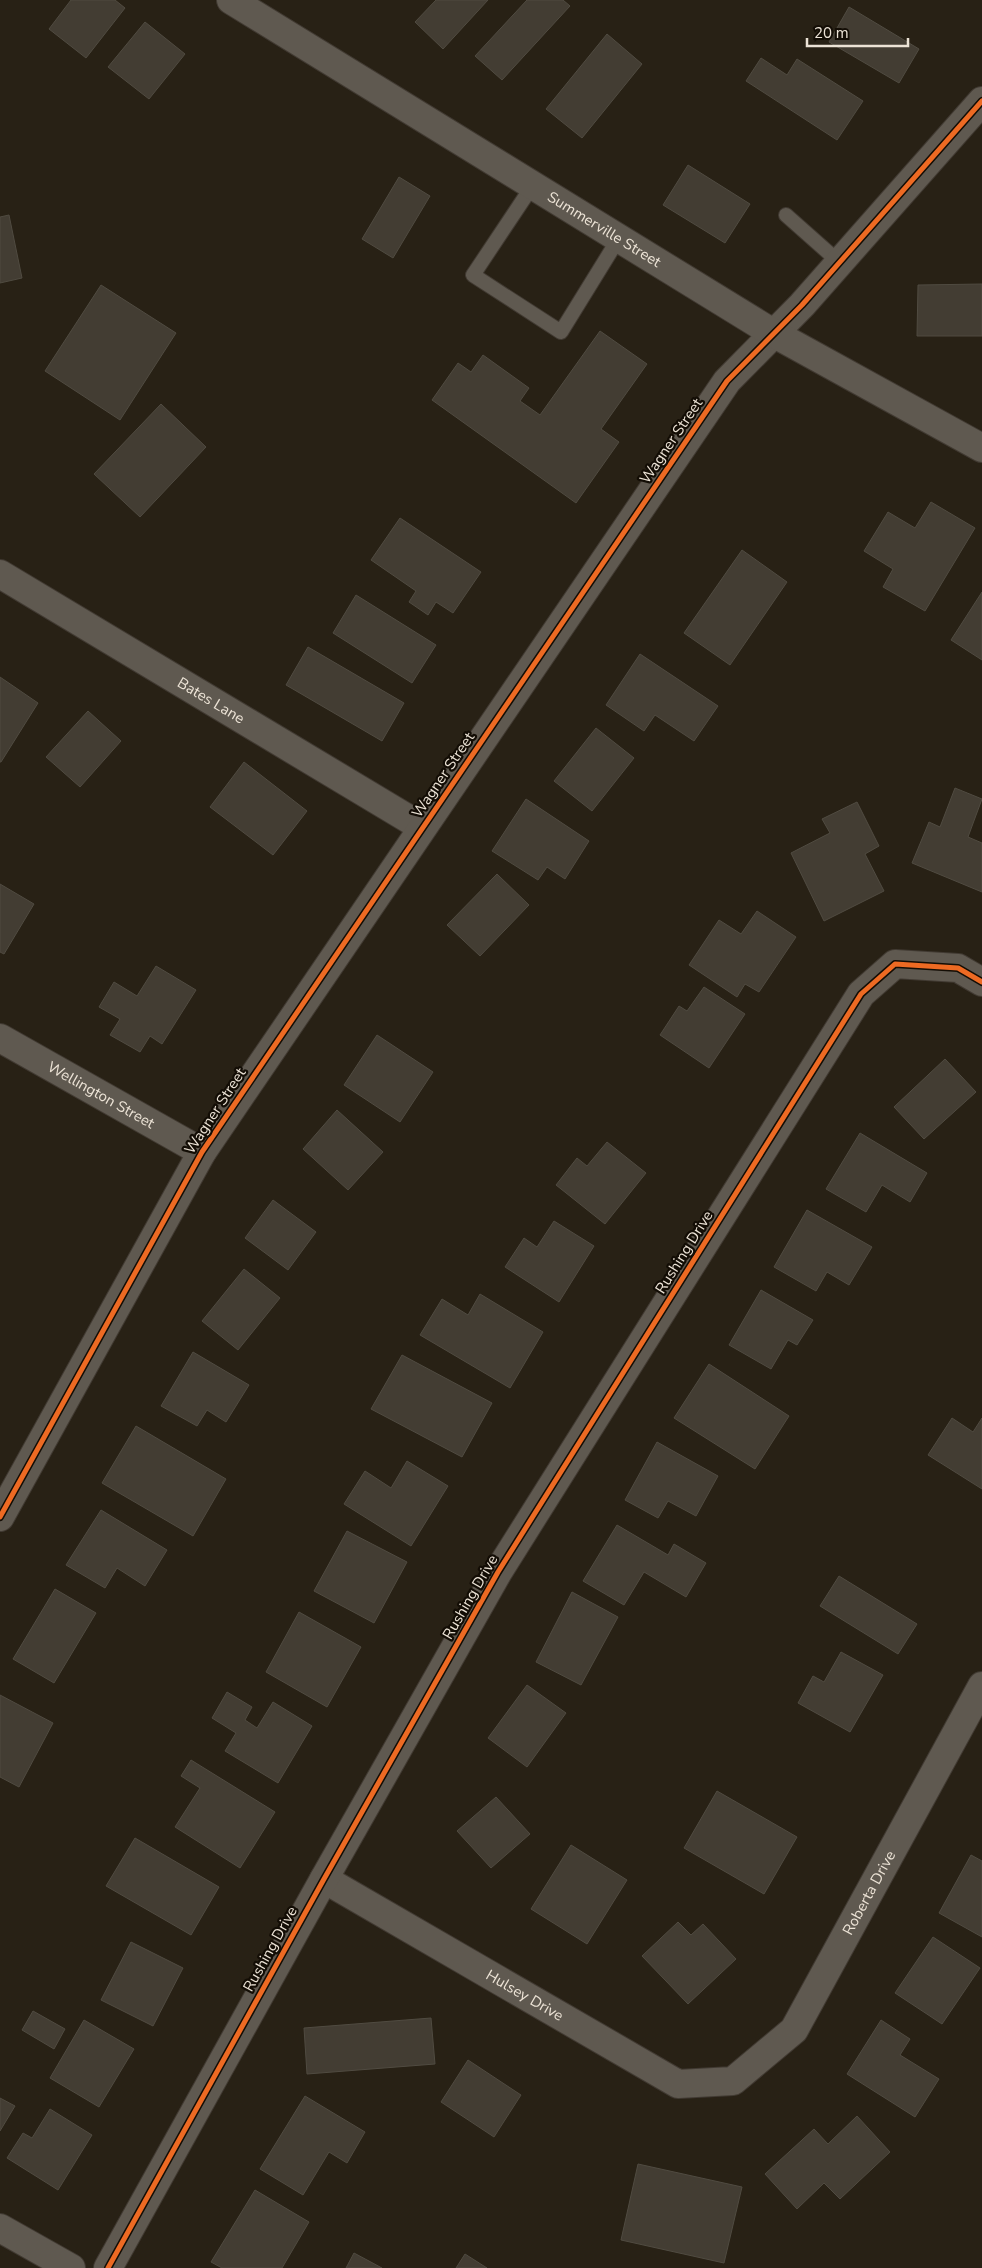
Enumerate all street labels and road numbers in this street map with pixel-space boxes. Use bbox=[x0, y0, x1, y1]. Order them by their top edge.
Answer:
street label: Summerville Street bbox=[544, 187, 665, 272]
street label: Wagner Street bbox=[635, 394, 707, 488]
street label: Bates Lane bbox=[174, 673, 248, 728]
street label: Wagner Street bbox=[407, 728, 479, 822]
street label: Wellington Street bbox=[44, 1057, 159, 1134]
street label: Wagner Street bbox=[180, 1063, 251, 1158]
street label: Rushing Drive bbox=[651, 1207, 718, 1297]
street label: Rushing Drive bbox=[438, 1551, 502, 1643]
street label: Roberta Drive bbox=[838, 1847, 900, 1939]
street label: Rushing Drive bbox=[238, 1903, 302, 1995]
street label: Hulsey Drive bbox=[482, 1965, 567, 2026]

